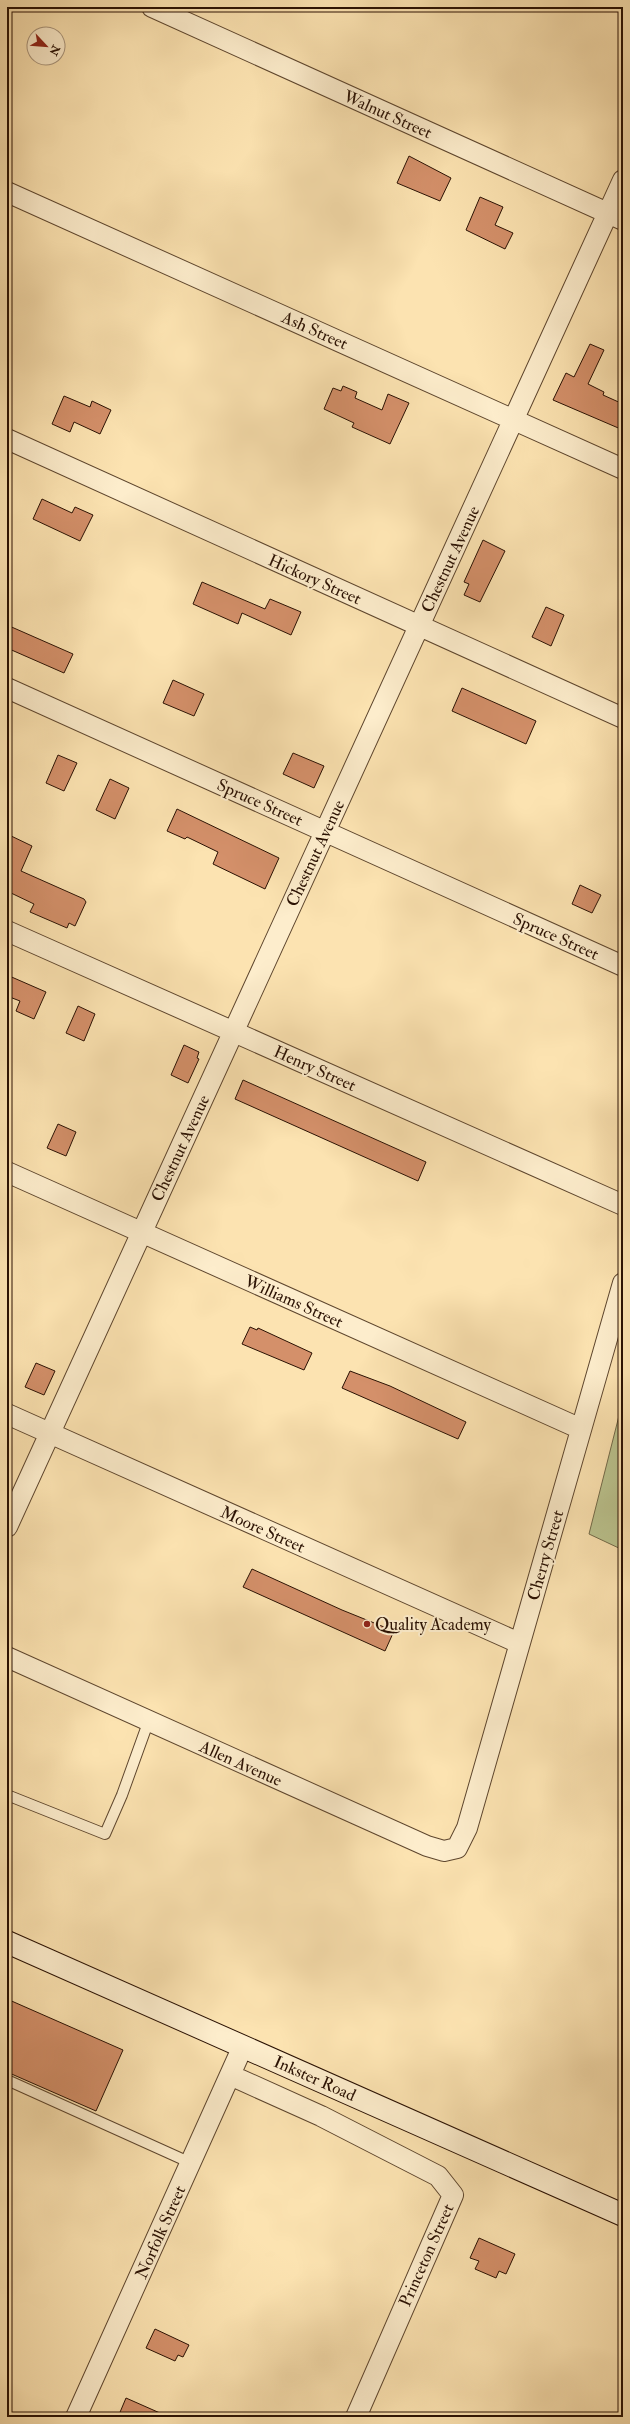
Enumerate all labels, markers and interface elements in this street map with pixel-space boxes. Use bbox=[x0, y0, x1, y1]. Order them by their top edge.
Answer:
north arrow bbox=[26, 26, 66, 66]
text: N bbox=[46, 42, 63, 58]
street label: Walnut Street bbox=[339, 85, 436, 143]
street label: Ash Street bbox=[278, 306, 352, 354]
street label: Chestnut Avenue bbox=[417, 502, 484, 616]
street label: Hickory Street bbox=[265, 550, 365, 610]
street label: Spruce Street bbox=[213, 774, 306, 832]
street label: Chestnut Avenue bbox=[282, 796, 349, 910]
street label: Spruce Street bbox=[509, 908, 602, 966]
street label: Henry Street bbox=[270, 1041, 360, 1097]
street label: Chestnut Avenue bbox=[147, 1091, 214, 1205]
street label: Williams Street bbox=[240, 1270, 347, 1333]
street label: Moore Street bbox=[217, 1501, 309, 1558]
street label: Cherry Street bbox=[523, 1507, 570, 1603]
place label: Quality Academy bbox=[375, 1614, 492, 1636]
marker: Quality Academy bbox=[362, 1619, 372, 1629]
street label: Allen Avenue bbox=[195, 1736, 285, 1791]
street label: Inkster Road bbox=[271, 2051, 360, 2106]
street label: Norfolk Street bbox=[131, 2182, 191, 2282]
street label: Princeton Street bbox=[394, 2200, 459, 2310]

